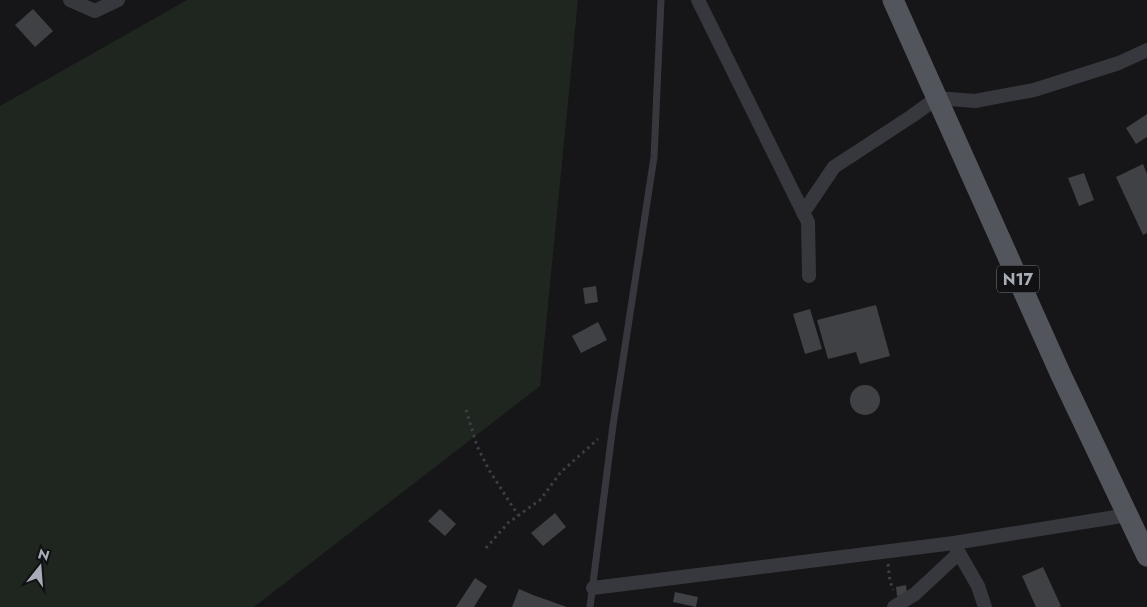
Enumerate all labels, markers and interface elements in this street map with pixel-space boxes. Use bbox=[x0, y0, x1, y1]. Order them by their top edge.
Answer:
road number: N17 bbox=[997, 266, 1039, 292]
north arrow bbox=[15, 542, 65, 592]
text: N bbox=[36, 543, 52, 566]

